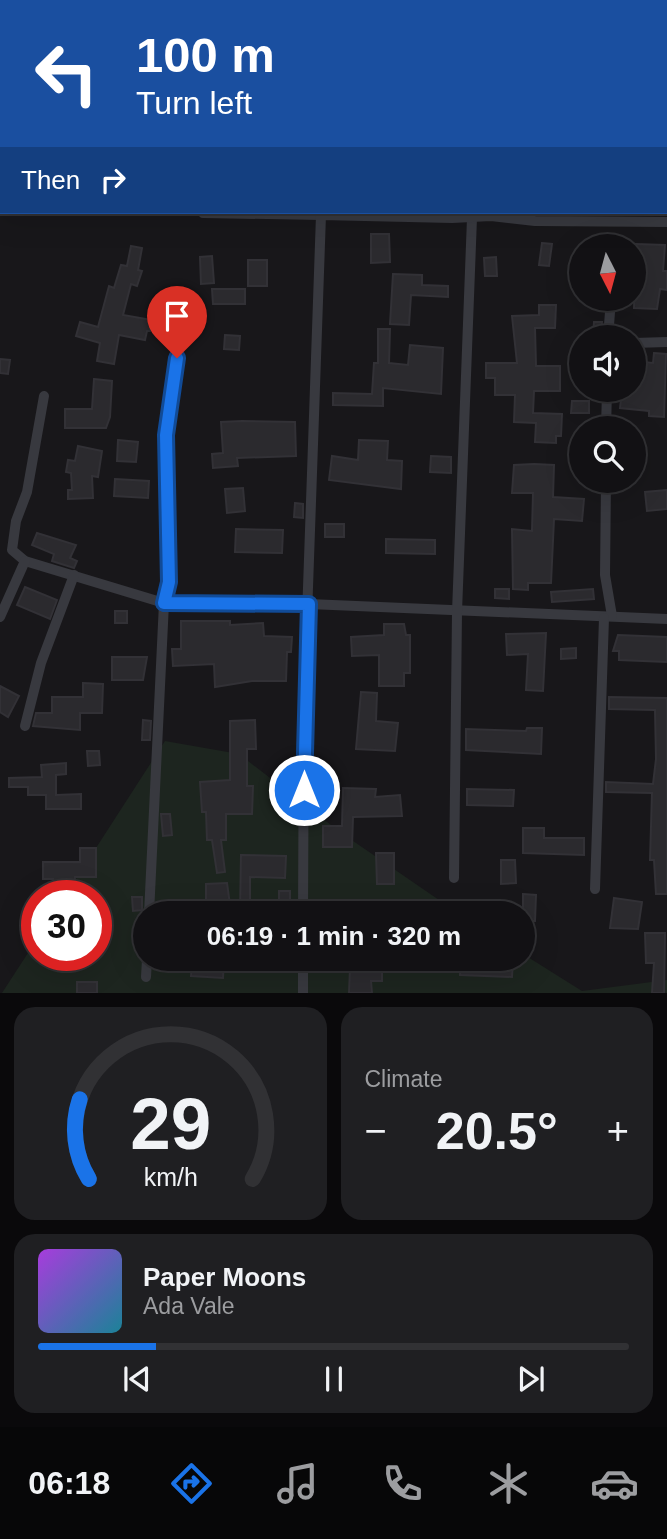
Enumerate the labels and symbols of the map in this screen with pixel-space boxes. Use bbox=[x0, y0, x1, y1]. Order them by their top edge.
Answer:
north arrow bbox=[569, 234, 646, 312]
pin bbox=[147, 286, 207, 358]
position arrow bbox=[267, 753, 341, 827]
speed limit sign: 30 bbox=[21, 880, 112, 971]

